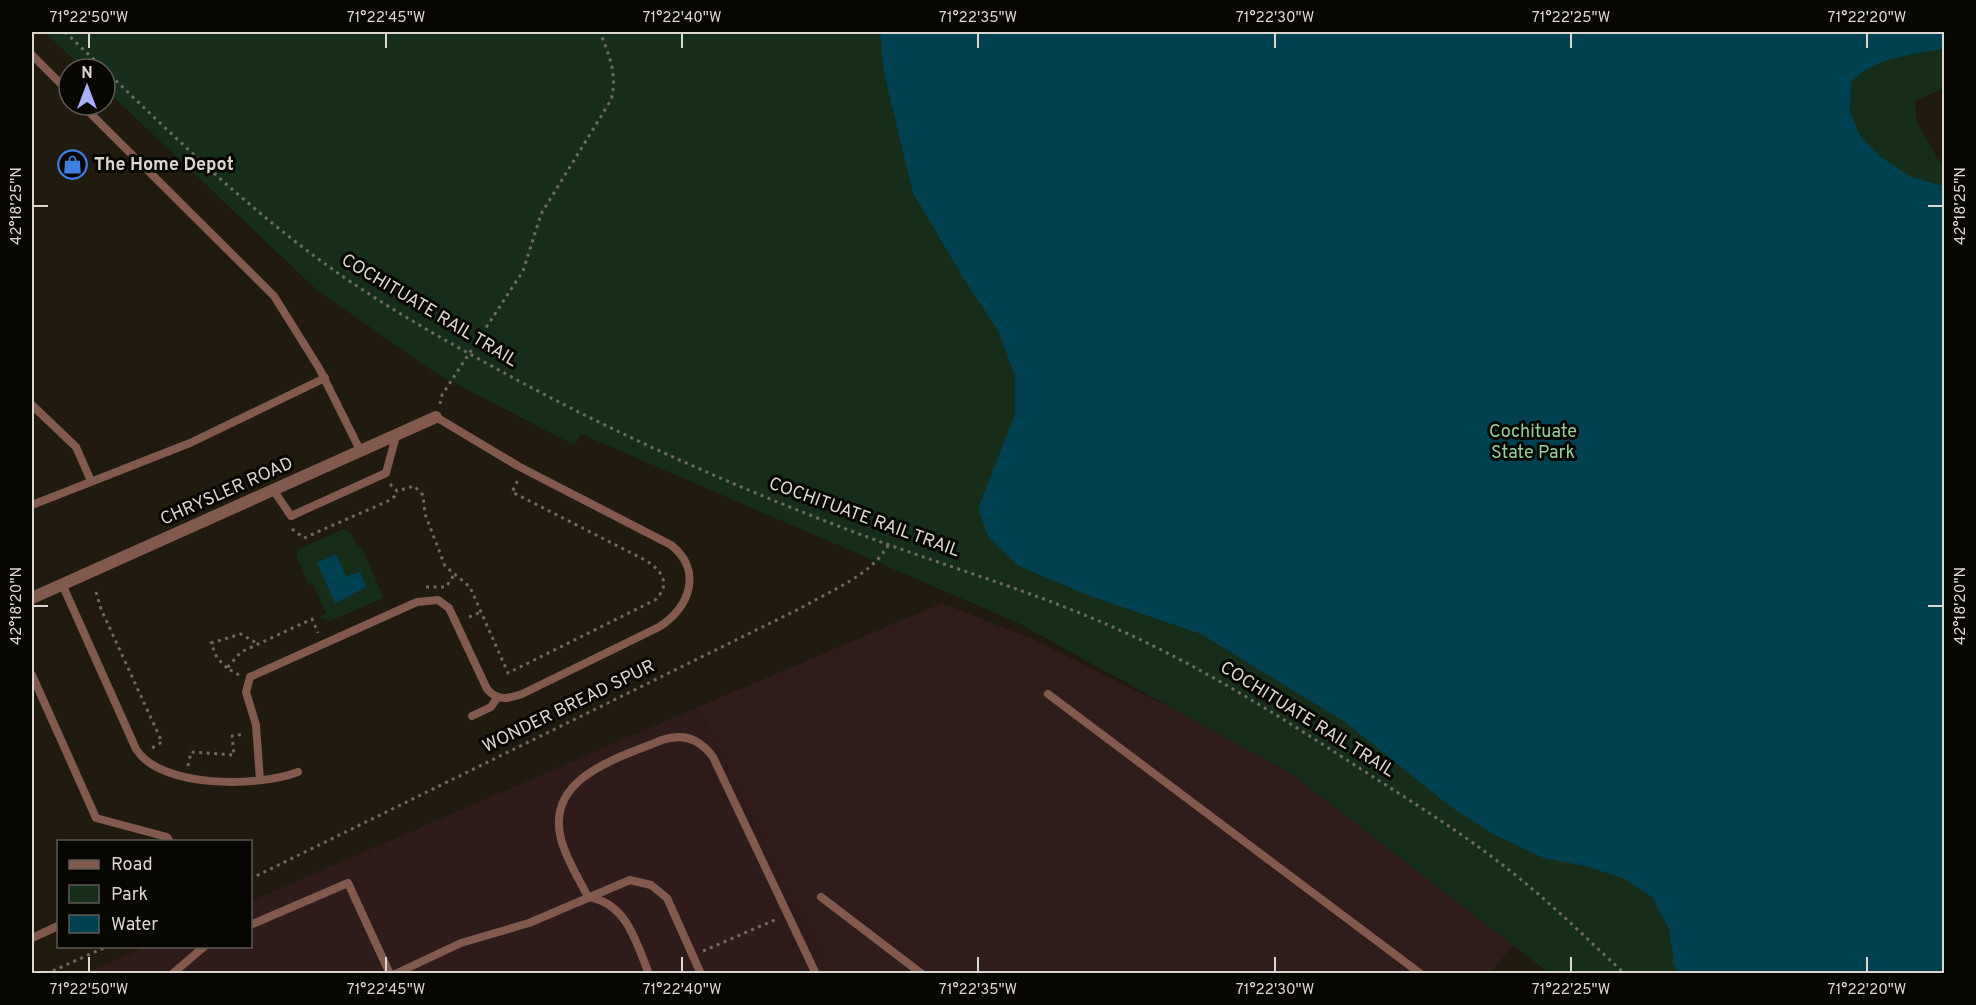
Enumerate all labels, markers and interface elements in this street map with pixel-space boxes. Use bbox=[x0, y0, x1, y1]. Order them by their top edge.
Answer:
text: 71°22'50"W bbox=[50, 9, 128, 28]
text: 71°22'45"W bbox=[347, 9, 425, 28]
text: 71°22'40"W bbox=[643, 9, 721, 28]
text: 71°22'35"W bbox=[939, 9, 1017, 28]
text: 71°22'30"W bbox=[1236, 9, 1314, 28]
text: 71°22'25"W bbox=[1532, 9, 1610, 28]
text: 71°22'20"W bbox=[1828, 9, 1906, 28]
north arrow bbox=[57, 57, 117, 117]
text: N bbox=[81, 64, 93, 84]
shop icon: The Home Depot bbox=[57, 149, 89, 181]
place label: The Home Depot bbox=[94, 154, 234, 177]
text: 42°18'25"N bbox=[8, 167, 27, 245]
text: 42°18'25"N bbox=[1952, 167, 1971, 245]
street label: COCHITUATE RAIL TRAIL bbox=[337, 249, 521, 373]
park label: Cochituate State Park bbox=[1489, 421, 1577, 465]
street label: CHRYSLER ROAD bbox=[157, 452, 297, 532]
street label: COCHITUATE RAIL TRAIL bbox=[765, 473, 963, 563]
text: 42°18'20"N bbox=[8, 567, 27, 645]
text: 42°18'20"N bbox=[1952, 567, 1971, 645]
street label: WONDER BREAD SPUR bbox=[479, 655, 659, 759]
street label: COCHITUATE RAIL TRAIL bbox=[1215, 657, 1399, 783]
legend bbox=[57, 840, 252, 948]
text: Road bbox=[111, 854, 153, 877]
text: Park bbox=[111, 884, 148, 907]
text: Water bbox=[111, 914, 158, 937]
text: 71°22'50"W bbox=[50, 981, 128, 1000]
text: 71°22'45"W bbox=[347, 981, 425, 1000]
text: 71°22'40"W bbox=[643, 981, 721, 1000]
text: 71°22'35"W bbox=[939, 981, 1017, 1000]
text: 71°22'30"W bbox=[1236, 981, 1314, 1000]
text: 71°22'25"W bbox=[1532, 981, 1610, 1000]
text: 71°22'20"W bbox=[1828, 981, 1906, 1000]

